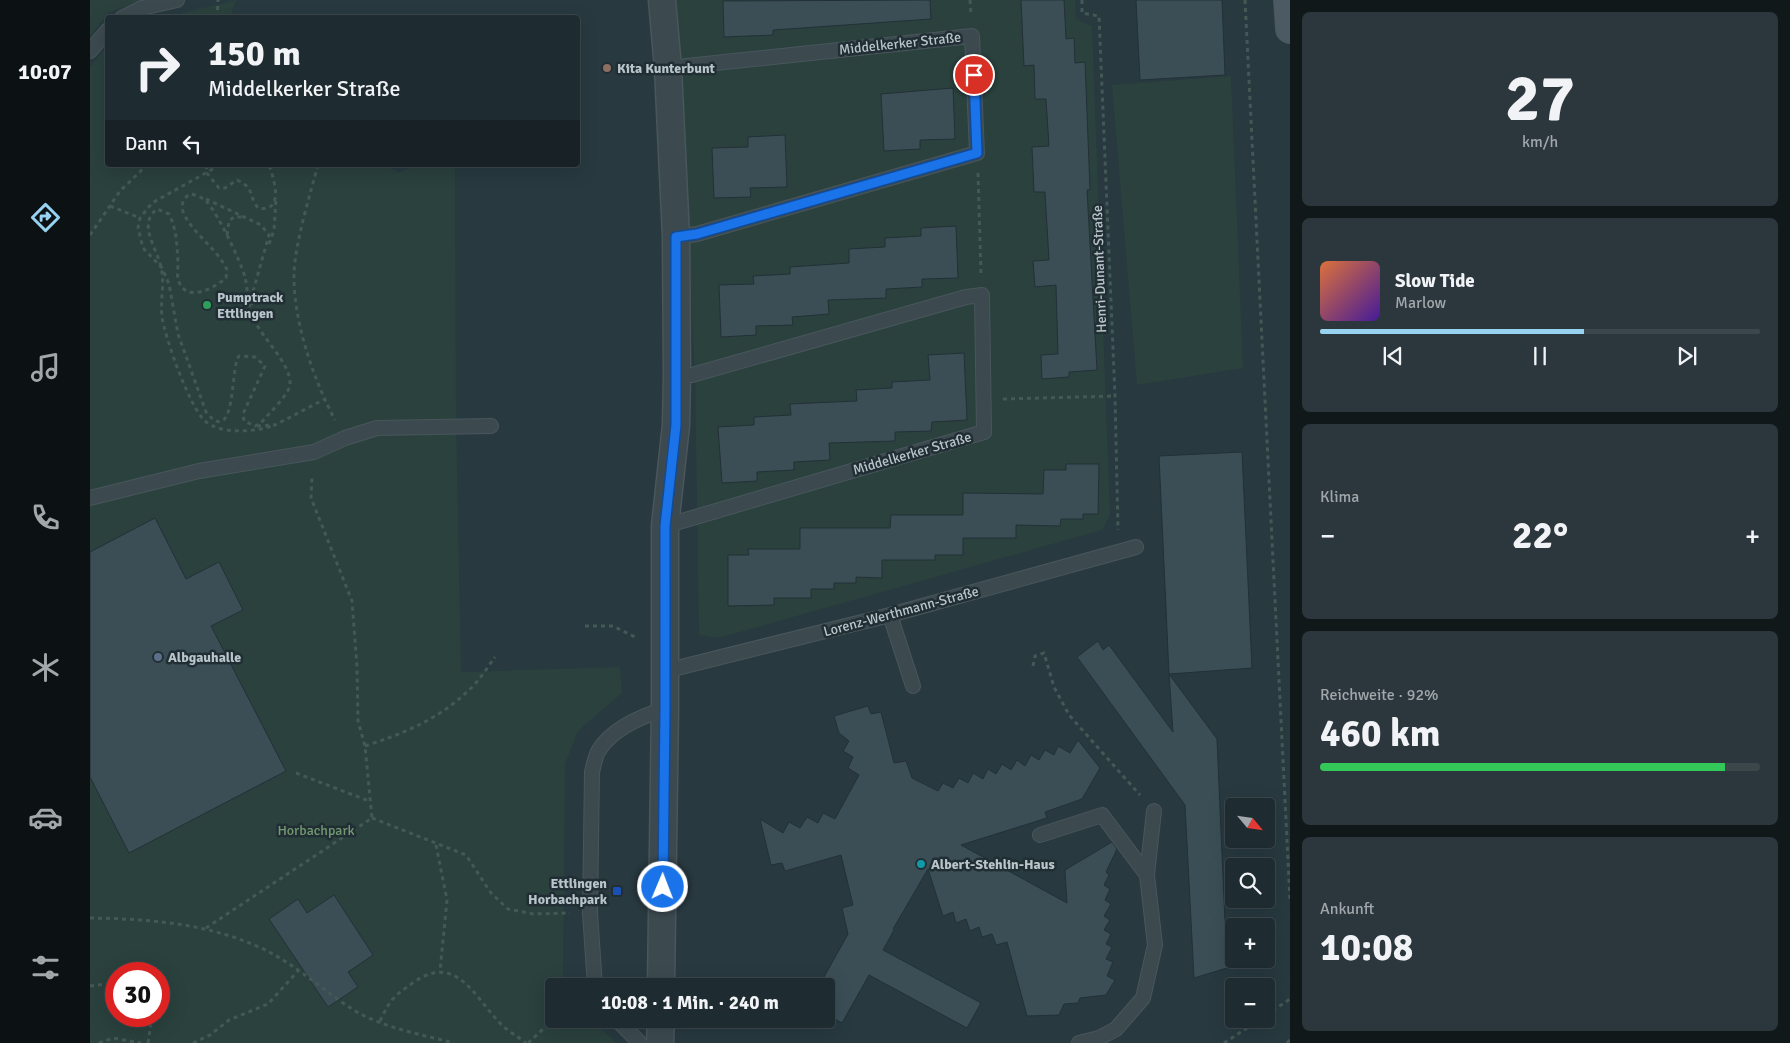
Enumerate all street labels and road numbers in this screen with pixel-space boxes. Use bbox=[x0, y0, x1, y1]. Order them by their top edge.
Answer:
street label: Middelkerker Straße bbox=[838, 29, 962, 58]
street label: Henri-Dunant-Straße bbox=[1089, 205, 1110, 333]
street label: Middelkerker Straße bbox=[851, 428, 973, 479]
street label: Lorenz-Werthmann-Straße bbox=[822, 583, 981, 640]

